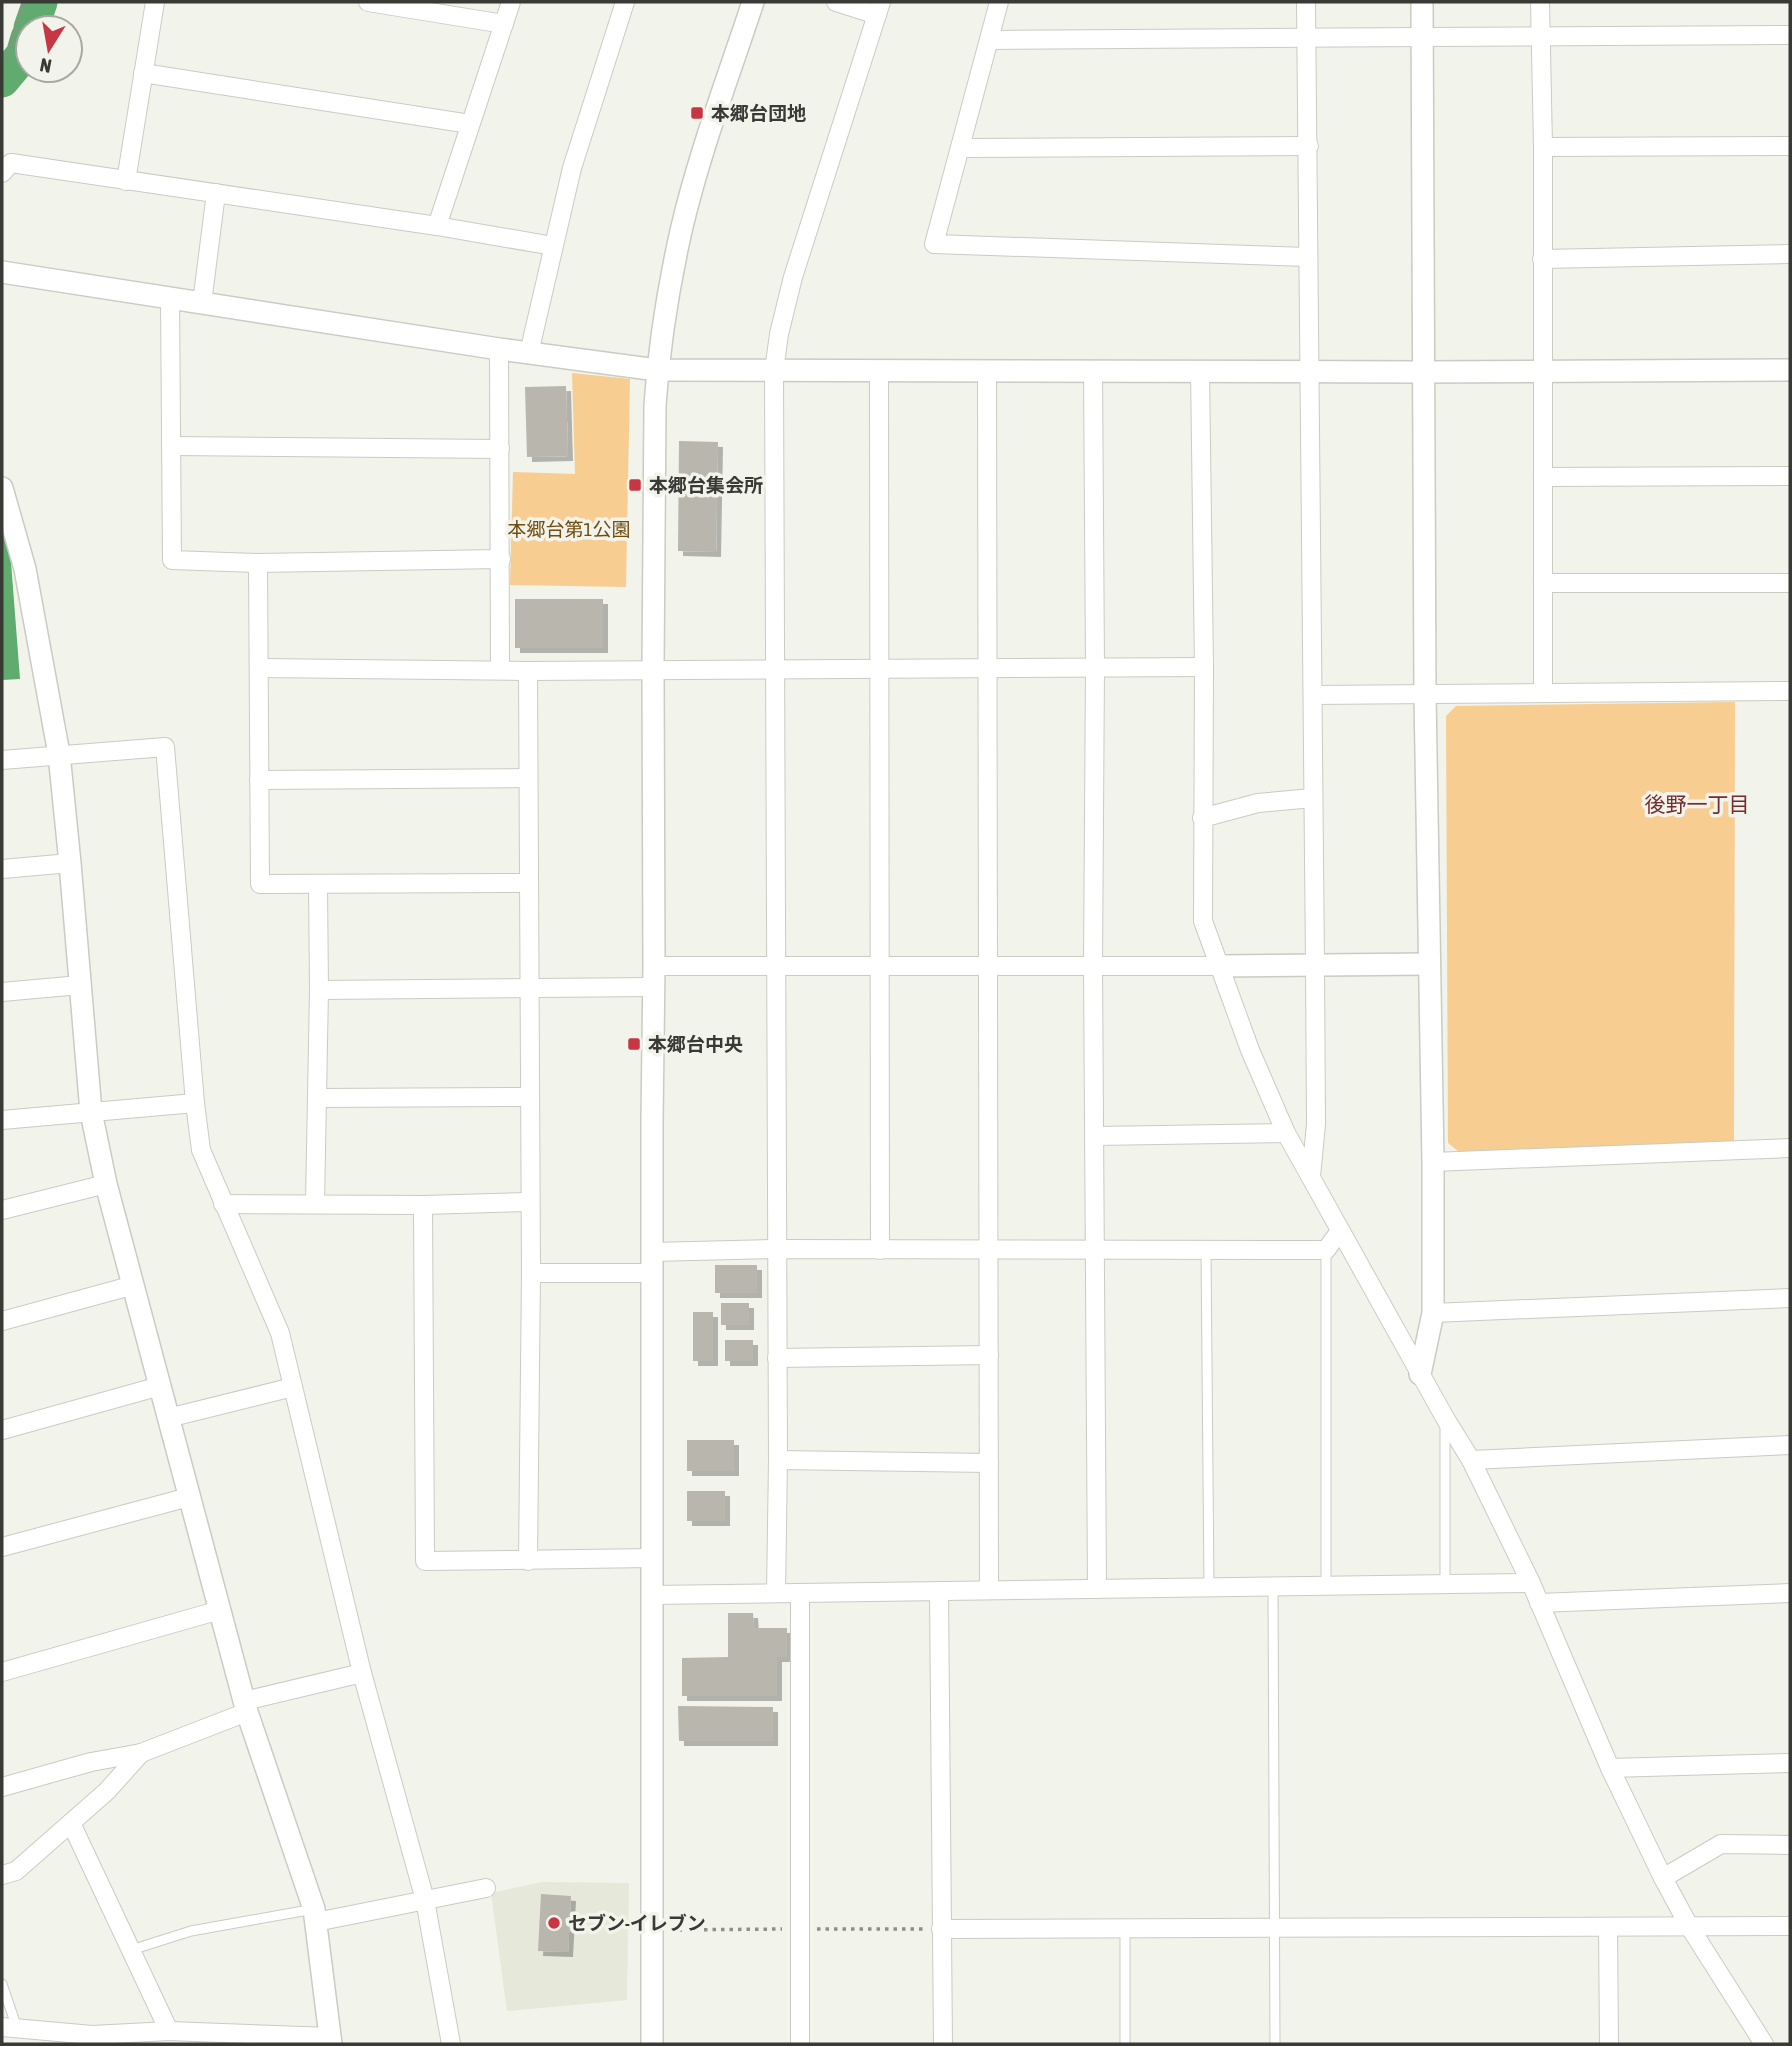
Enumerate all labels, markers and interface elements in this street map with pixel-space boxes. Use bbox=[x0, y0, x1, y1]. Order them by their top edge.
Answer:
north arrow bbox=[14, 14, 84, 84]
text: N bbox=[38, 54, 53, 78]
place label: 本郷台団地 bbox=[711, 102, 806, 124]
marker: 本郷台団地 bbox=[689, 105, 705, 121]
place label: 本郷台集会所 bbox=[649, 474, 763, 496]
marker: 本郷台集会所 bbox=[627, 477, 643, 493]
park label: 本郷台第1公園 bbox=[508, 518, 630, 540]
district label: 後野一丁目 bbox=[1645, 792, 1750, 816]
place label: 本郷台中央 bbox=[648, 1033, 743, 1055]
marker: 本郷台中央 bbox=[626, 1036, 642, 1052]
place label: セブン-イレブン bbox=[568, 1912, 706, 1934]
marker: セブン-イレブン bbox=[546, 1915, 562, 1931]

